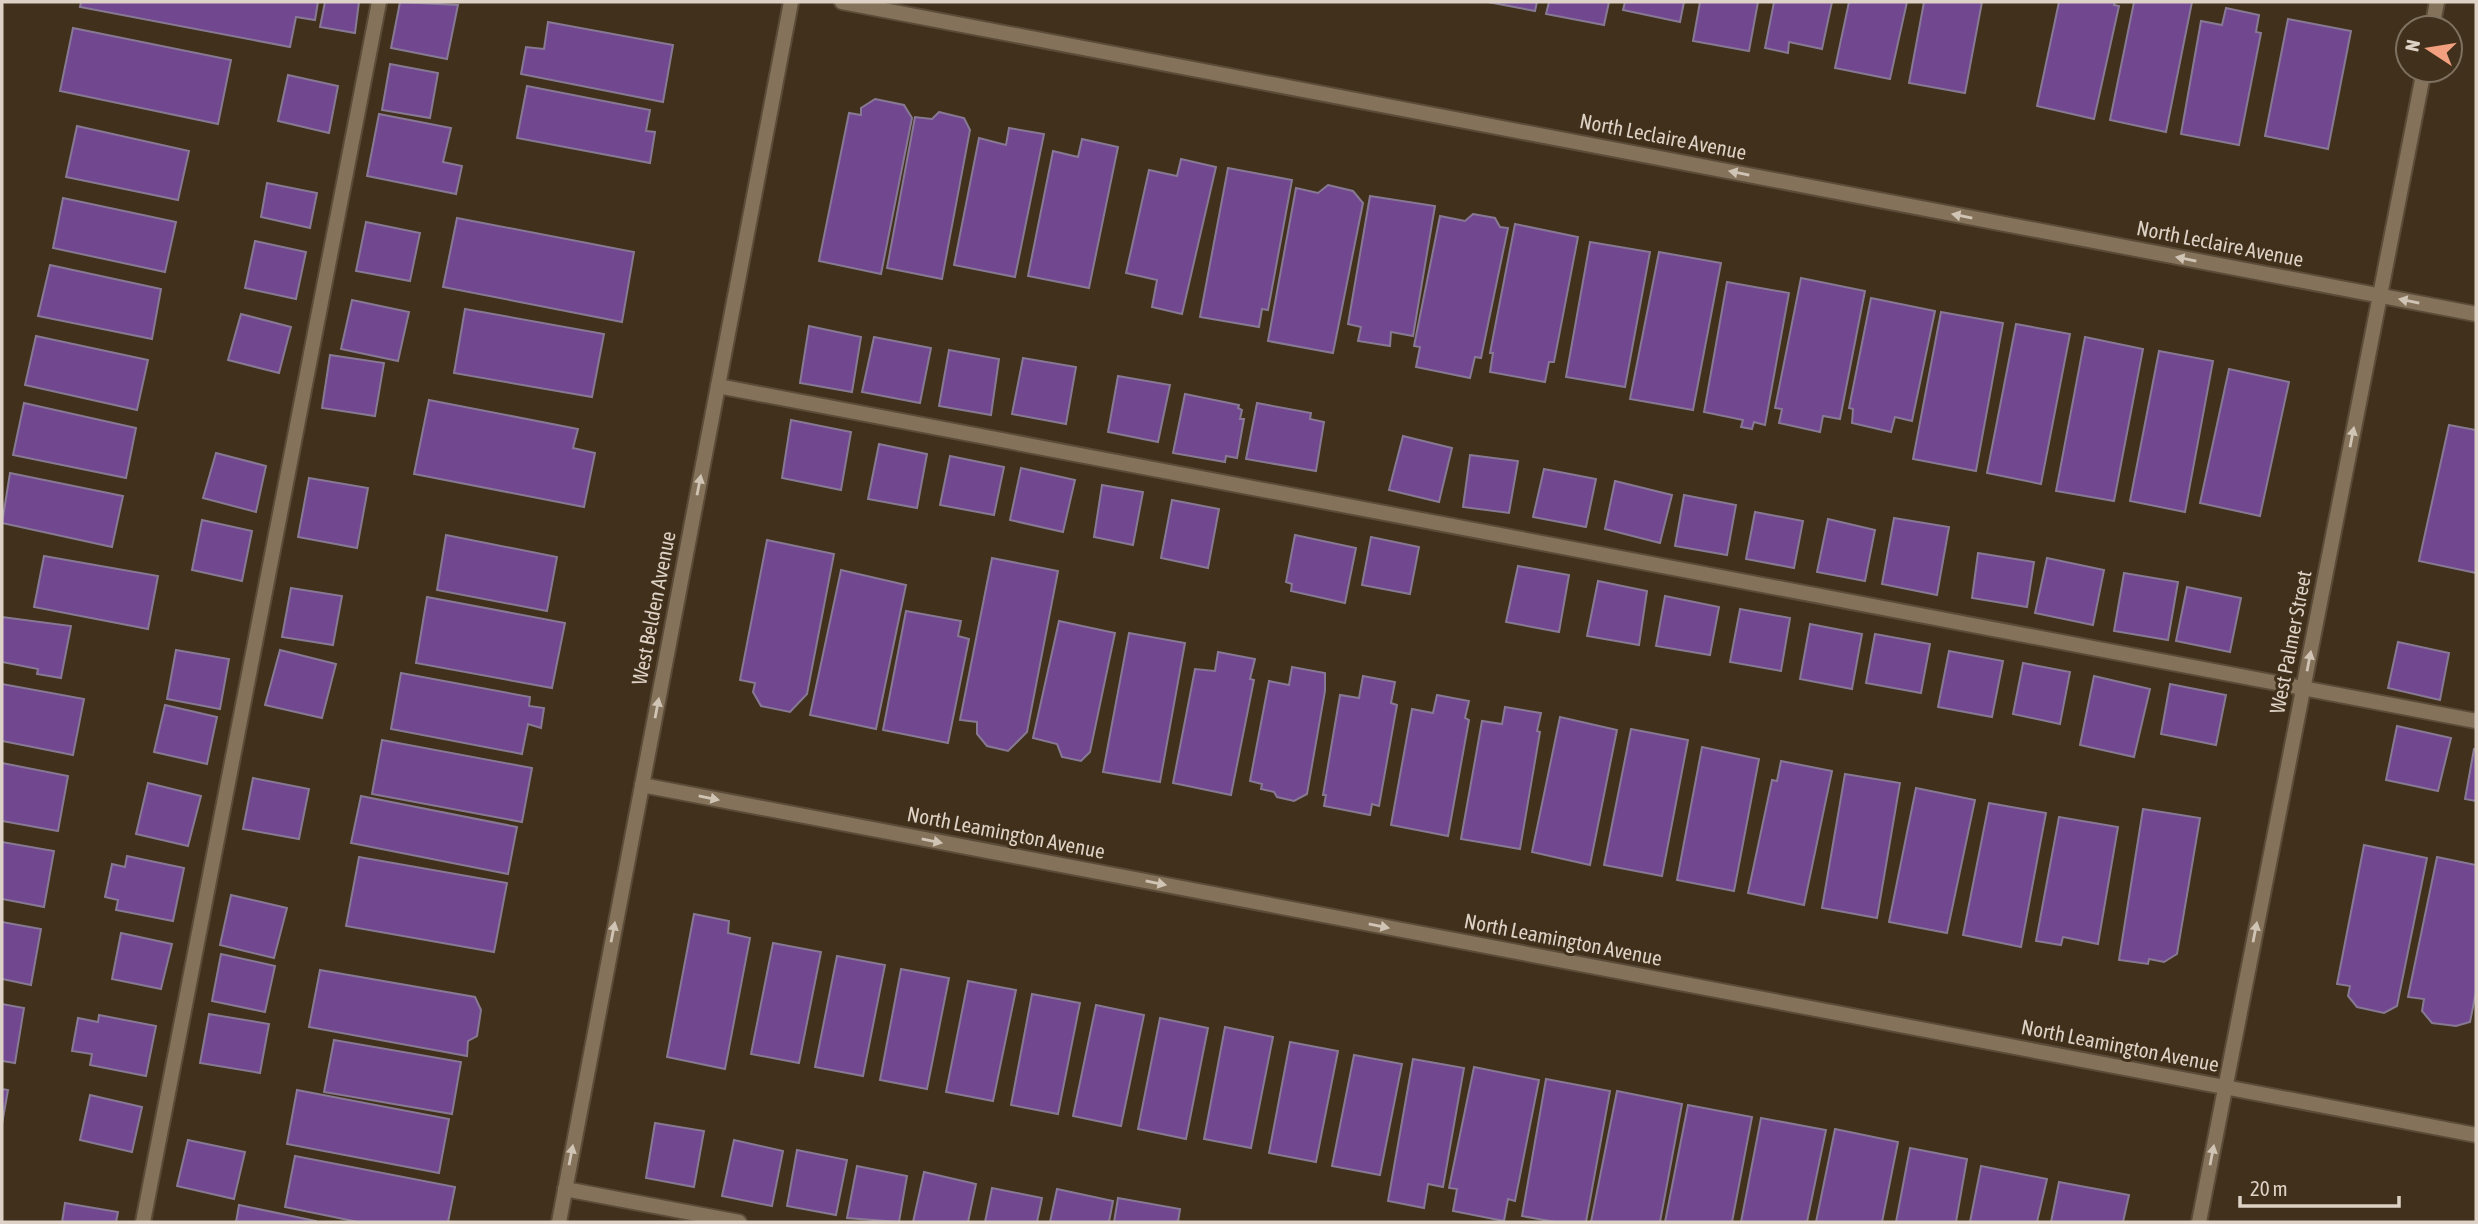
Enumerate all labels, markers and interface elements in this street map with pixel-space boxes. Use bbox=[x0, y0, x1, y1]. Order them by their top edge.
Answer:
north arrow bbox=[2394, 14, 2464, 84]
text: N bbox=[2400, 38, 2424, 53]
street label: North Leclaire Avenue bbox=[1578, 108, 1749, 164]
one-way arrow bbox=[1728, 167, 1750, 178]
one-way arrow bbox=[1951, 210, 1973, 221]
street label: North Leclaire Avenue bbox=[2135, 215, 2306, 271]
one-way arrow bbox=[2175, 253, 2197, 264]
one-way arrow bbox=[2398, 296, 2420, 307]
one-way arrow bbox=[2347, 426, 2358, 448]
one-way arrow bbox=[694, 474, 705, 496]
street label: West Belden Avenue bbox=[626, 529, 680, 687]
street label: West Palmer Street bbox=[2264, 568, 2316, 715]
one-way arrow bbox=[2303, 650, 2314, 672]
one-way arrow bbox=[651, 697, 662, 719]
one-way arrow bbox=[698, 793, 720, 804]
street label: North Leamington Avenue bbox=[905, 801, 1107, 863]
one-way arrow bbox=[921, 835, 943, 846]
one-way arrow bbox=[1145, 878, 1167, 889]
street label: North Leamington Avenue bbox=[1462, 908, 1664, 970]
one-way arrow bbox=[608, 921, 619, 943]
one-way arrow bbox=[1368, 921, 1390, 932]
one-way arrow bbox=[2250, 921, 2261, 943]
street label: North Leamington Avenue bbox=[2019, 1014, 2221, 1076]
one-way arrow bbox=[566, 1144, 577, 1166]
one-way arrow bbox=[2207, 1144, 2218, 1166]
scale bar bbox=[2240, 1164, 2399, 1208]
text: 20 m bbox=[2250, 1176, 2288, 1200]

